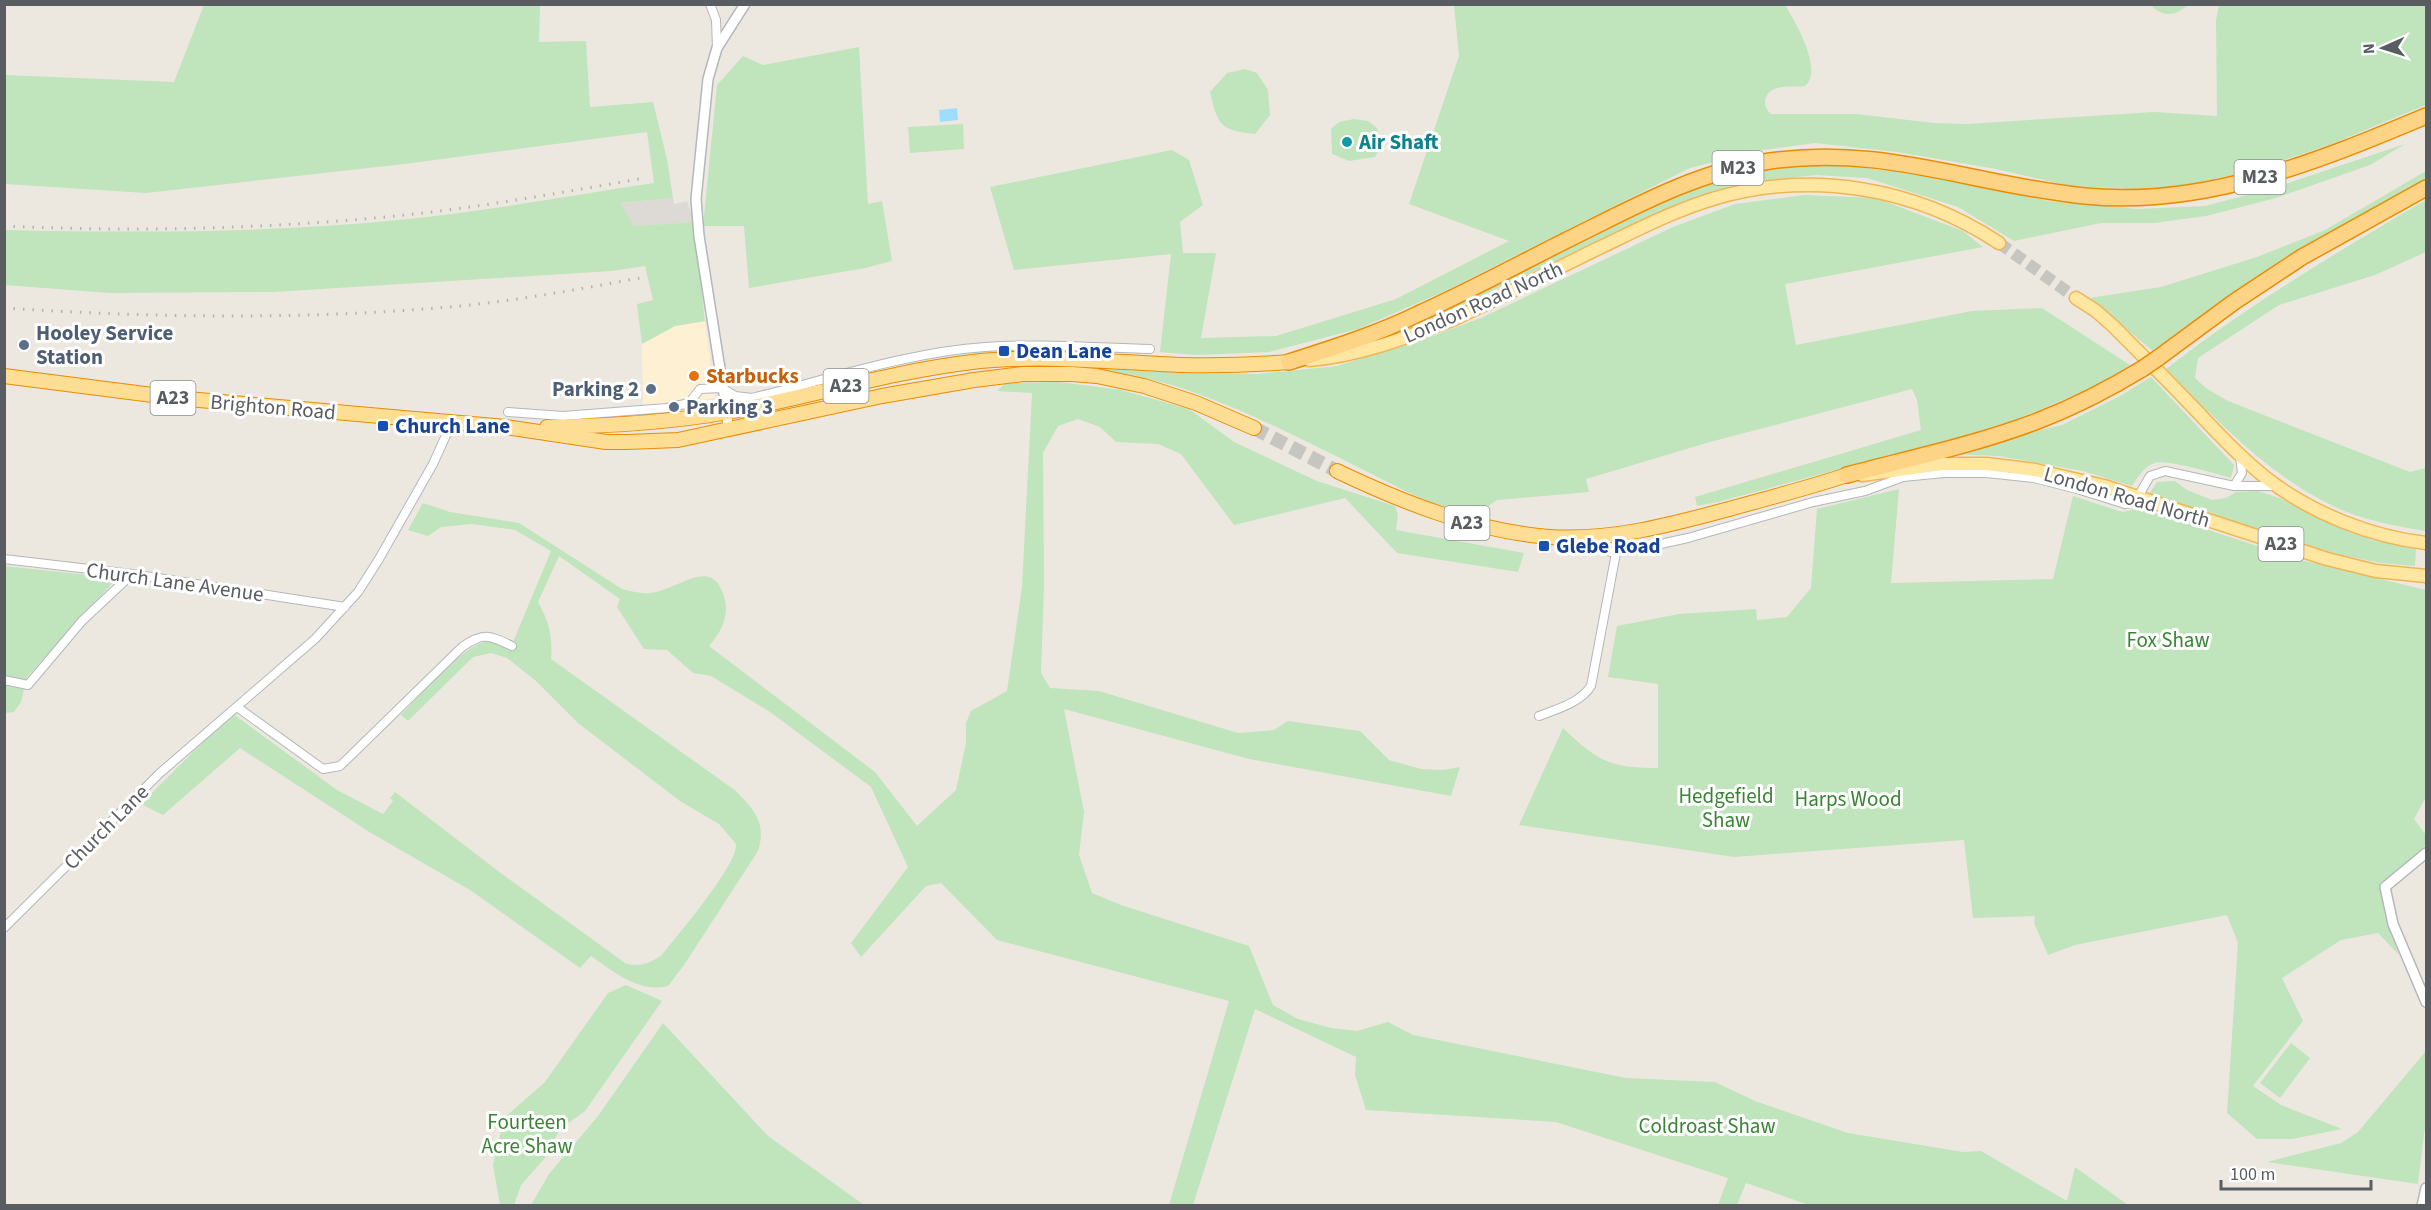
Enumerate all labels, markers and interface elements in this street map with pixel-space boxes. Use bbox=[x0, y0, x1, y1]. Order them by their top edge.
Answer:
north arrow bbox=[2353, 18, 2413, 78]
text: N bbox=[2358, 43, 2380, 55]
place label: Air Shaft bbox=[1358, 127, 1439, 157]
marker: Air Shaft bbox=[1340, 135, 1354, 149]
road number: M23 bbox=[1712, 151, 1764, 185]
road number: M23 bbox=[2234, 160, 2286, 194]
street label: London Road North bbox=[1399, 253, 1567, 351]
place label: Hooley Service Station bbox=[36, 318, 173, 372]
place label: Dean Lane bbox=[1016, 336, 1112, 366]
marker: Hooley Service Station bbox=[17, 338, 31, 352]
marker: Dean Lane bbox=[997, 344, 1011, 358]
place label: Starbucks bbox=[706, 361, 799, 391]
marker: Starbucks bbox=[687, 369, 701, 383]
road number: A23 bbox=[824, 369, 868, 403]
place label: Parking 2 bbox=[552, 374, 639, 404]
road number: A23 bbox=[150, 381, 195, 415]
marker: Parking 2 bbox=[644, 382, 658, 396]
street label: Brighton Road bbox=[209, 387, 337, 427]
place label: Parking 3 bbox=[686, 392, 773, 422]
marker: Parking 3 bbox=[667, 400, 681, 414]
place label: Church Lane bbox=[395, 411, 510, 441]
marker: Church Lane bbox=[376, 419, 390, 433]
street label: London Road North bbox=[2040, 459, 2214, 535]
road number: A23 bbox=[1444, 506, 1490, 540]
road number: A23 bbox=[2258, 527, 2304, 561]
place label: Glebe Road bbox=[1556, 531, 1661, 561]
marker: Glebe Road bbox=[1537, 539, 1551, 553]
street label: Church Lane Avenue bbox=[84, 555, 266, 609]
park label: Fox Shaw bbox=[2127, 625, 2210, 655]
street label: Church Lane bbox=[57, 778, 155, 876]
park label: Hedgefield Shaw bbox=[1678, 781, 1774, 835]
park label: Harps Wood bbox=[1794, 784, 1902, 814]
park label: Fourteen Acre Shaw bbox=[482, 1107, 573, 1161]
park label: Coldroast Shaw bbox=[1638, 1111, 1776, 1141]
scale bar bbox=[2221, 1153, 2371, 1191]
text: 100 m bbox=[2230, 1162, 2275, 1187]

